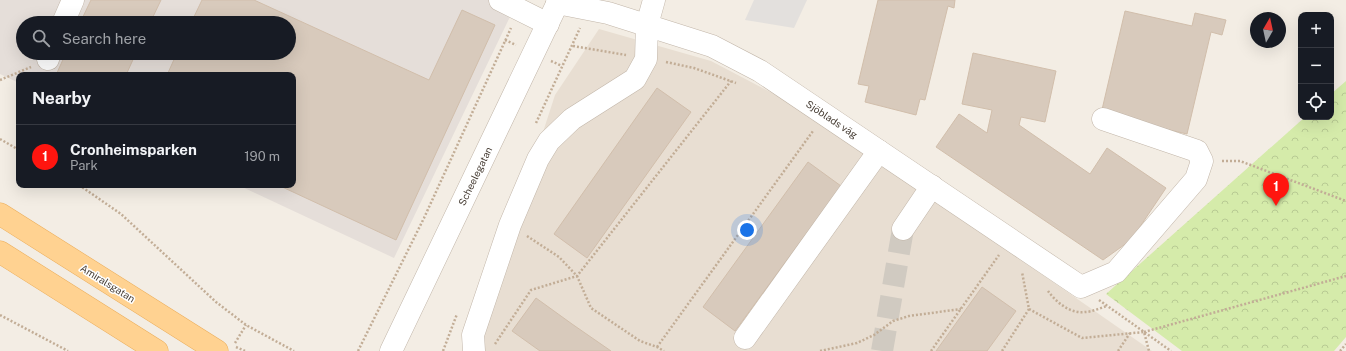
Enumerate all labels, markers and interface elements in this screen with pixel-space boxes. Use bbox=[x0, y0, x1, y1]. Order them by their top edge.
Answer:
north arrow bbox=[1250, 12, 1286, 48]
map controls bbox=[1298, 12, 1334, 120]
button: + bbox=[1298, 12, 1334, 48]
search box bbox=[16, 16, 296, 60]
icon: search bbox=[30, 27, 52, 49]
text: Search here bbox=[62, 30, 146, 47]
button: − bbox=[1298, 48, 1334, 84]
button: locate bbox=[1298, 84, 1334, 120]
text: Nearby bbox=[32, 88, 91, 108]
street label: Sjöblads väg bbox=[804, 97, 860, 141]
text: Cronheimsparken bbox=[70, 141, 197, 158]
street label: Scheelegatan bbox=[456, 144, 495, 207]
text: 1 bbox=[42, 149, 48, 164]
text: 190 m bbox=[244, 149, 280, 164]
text: Park bbox=[70, 158, 98, 173]
pin: 1 bbox=[1263, 173, 1289, 206]
your location bbox=[737, 220, 757, 240]
street label: Amiralsgatan bbox=[79, 261, 138, 305]

